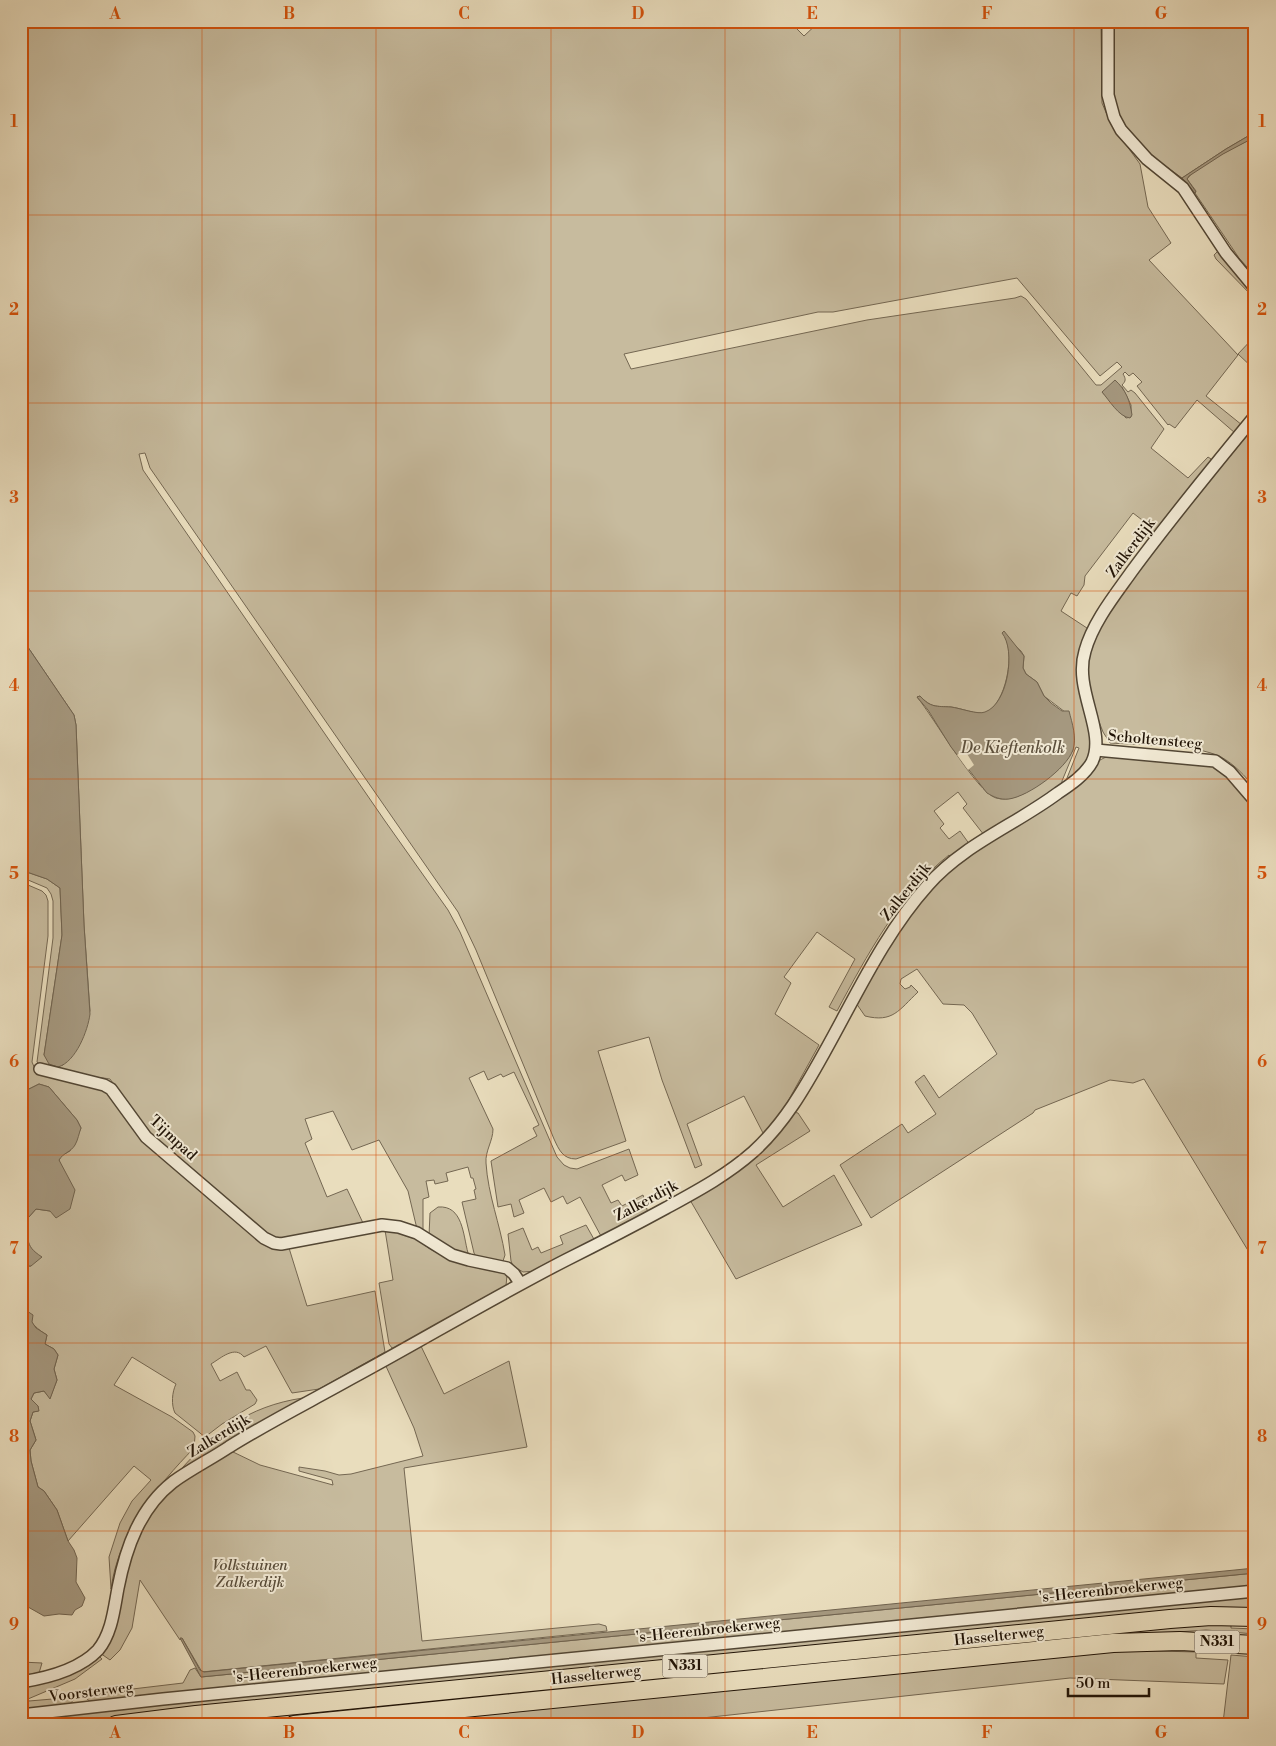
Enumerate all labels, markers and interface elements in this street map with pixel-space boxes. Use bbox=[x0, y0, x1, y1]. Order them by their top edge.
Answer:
text: A bbox=[108, 4, 121, 24]
text: B bbox=[283, 4, 295, 24]
text: C bbox=[458, 4, 470, 24]
text: D bbox=[632, 4, 645, 24]
text: E bbox=[806, 4, 818, 24]
text: F bbox=[981, 4, 993, 24]
text: G bbox=[1155, 4, 1168, 24]
text: 1 bbox=[10, 112, 18, 132]
text: 1 bbox=[1258, 112, 1266, 132]
text: 2 bbox=[9, 300, 19, 320]
text: 2 bbox=[1257, 300, 1267, 320]
text: 3 bbox=[9, 488, 19, 508]
text: 3 bbox=[1257, 488, 1267, 508]
street label: Zalkerdijk bbox=[1103, 514, 1160, 581]
text: 4 bbox=[9, 676, 20, 696]
text: 4 bbox=[1257, 676, 1268, 696]
street label: Scholtensteeg bbox=[1107, 726, 1203, 754]
water label: De Kieftenkolk bbox=[960, 738, 1065, 758]
street label: Zalkerdijk bbox=[877, 858, 936, 925]
text: 5 bbox=[9, 864, 19, 884]
text: 5 bbox=[1257, 864, 1267, 884]
text: 6 bbox=[9, 1052, 19, 1072]
text: 6 bbox=[1257, 1052, 1267, 1072]
street label: Tijmpad bbox=[145, 1111, 201, 1165]
street label: Zalkerdijk bbox=[611, 1176, 682, 1226]
text: 7 bbox=[9, 1239, 19, 1259]
text: 7 bbox=[1257, 1239, 1267, 1259]
street label: Zalkerdijk bbox=[184, 1409, 255, 1462]
text: 8 bbox=[9, 1427, 19, 1447]
text: 8 bbox=[1257, 1427, 1267, 1447]
park label: Volkstuinen Zalkerdijk bbox=[212, 1556, 288, 1592]
street label: 's-Heerenbroekerweg bbox=[1038, 1573, 1184, 1607]
street label: 's-Heerenbroekerweg bbox=[635, 1613, 781, 1647]
text: 9 bbox=[9, 1615, 19, 1635]
text: 9 bbox=[1257, 1615, 1267, 1635]
street label: Hasselterweg bbox=[953, 1622, 1045, 1650]
road number: N331 bbox=[1194, 1630, 1240, 1654]
street label: 's-Heerenbroekerweg bbox=[232, 1653, 378, 1687]
road number: N331 bbox=[662, 1654, 708, 1678]
street label: Hasselterweg bbox=[550, 1661, 642, 1689]
scale bar bbox=[1068, 1666, 1150, 1698]
text: 50 m bbox=[1076, 1674, 1110, 1693]
street label: Voorsterweg bbox=[47, 1677, 134, 1707]
text: A bbox=[108, 1723, 121, 1743]
text: B bbox=[283, 1723, 295, 1743]
text: C bbox=[458, 1723, 470, 1743]
text: D bbox=[632, 1723, 645, 1743]
text: E bbox=[806, 1723, 818, 1743]
text: F bbox=[981, 1723, 993, 1743]
text: G bbox=[1155, 1723, 1168, 1743]

